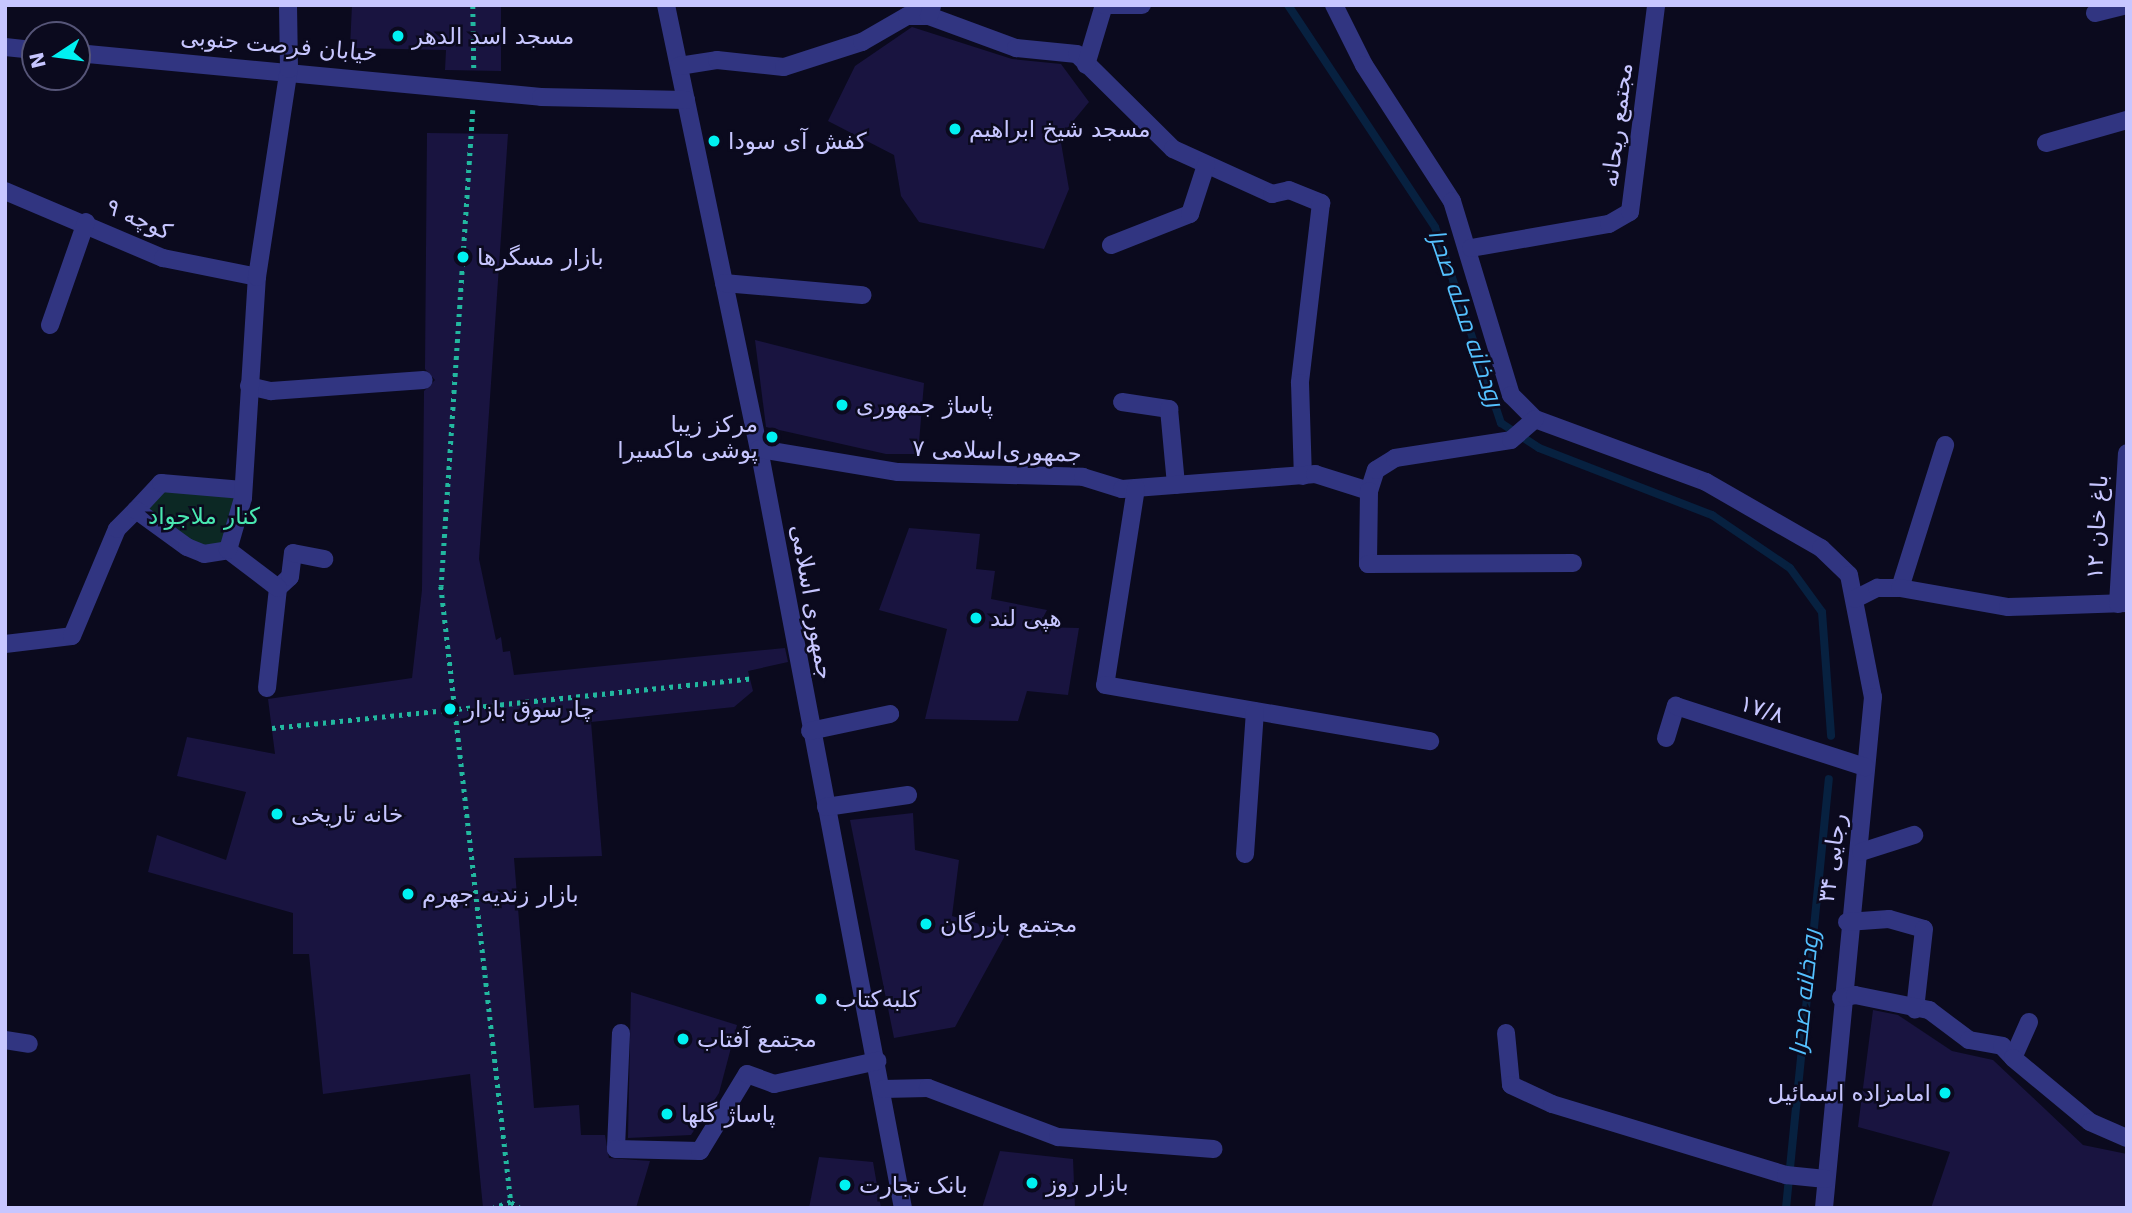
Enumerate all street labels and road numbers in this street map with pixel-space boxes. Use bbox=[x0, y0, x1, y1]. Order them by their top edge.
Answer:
street label: خیابان فرصت جنوبی bbox=[179, 23, 379, 67]
street label: مجتمع ریحانه bbox=[1596, 61, 1638, 189]
street label: کوچه ۹ bbox=[102, 192, 176, 246]
street label: جمهوری‌اسلامی ۷ bbox=[912, 434, 1082, 468]
street label: باغ خان ۱۲ bbox=[2080, 474, 2114, 580]
street label: جمهوری اسلامی bbox=[785, 522, 839, 682]
street label: ۱۷/۸ bbox=[1736, 689, 1788, 729]
street label: رجایی ۳۴ bbox=[1812, 812, 1852, 904]

